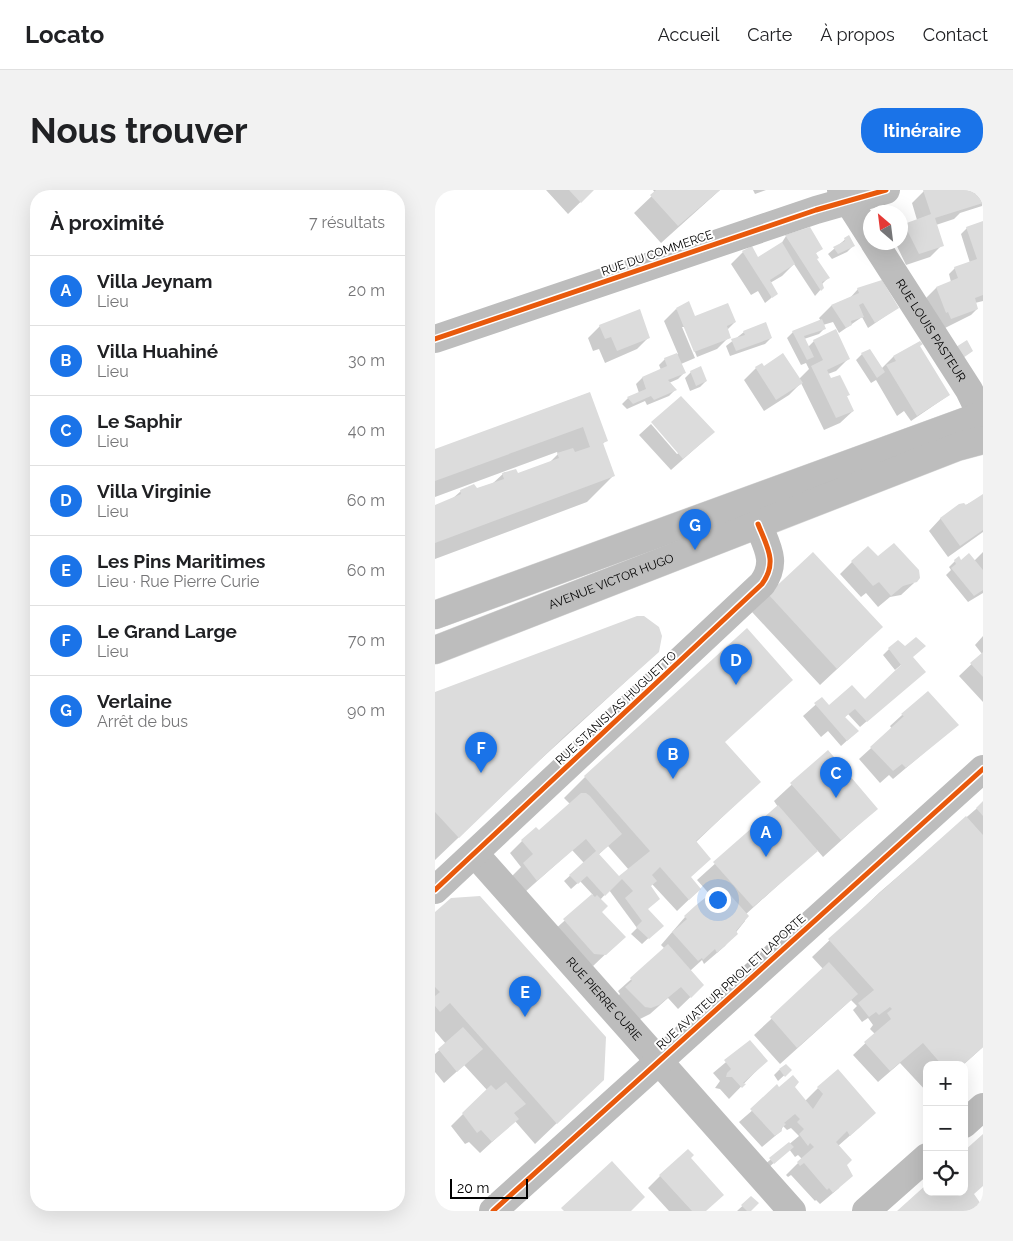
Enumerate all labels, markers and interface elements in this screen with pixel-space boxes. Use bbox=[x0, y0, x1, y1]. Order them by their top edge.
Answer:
text: Locato bbox=[25, 20, 104, 49]
text: Accueil bbox=[658, 24, 719, 45]
text: Carte bbox=[747, 24, 792, 45]
text: À propos bbox=[820, 24, 895, 45]
text: Contact bbox=[923, 24, 988, 45]
button: Itinéraire bbox=[861, 108, 983, 153]
text: Nous trouver bbox=[30, 110, 248, 151]
north arrow bbox=[863, 205, 908, 250]
text: À proximité bbox=[50, 210, 164, 235]
text: 7 résultats bbox=[309, 213, 385, 232]
street label: RUE DU COMMERCE bbox=[599, 227, 715, 279]
text: Villa Jeynam bbox=[97, 270, 212, 292]
street label: RUE LOUIS PASTEUR bbox=[893, 276, 969, 384]
text: A bbox=[61, 281, 71, 300]
text: 20 m bbox=[348, 281, 385, 300]
text: Lieu bbox=[97, 292, 129, 311]
text: Villa Huahiné bbox=[97, 340, 218, 362]
text: B bbox=[61, 351, 71, 370]
text: 30 m bbox=[348, 351, 385, 370]
text: Lieu bbox=[97, 362, 129, 381]
text: Le Saphir bbox=[97, 410, 182, 432]
text: C bbox=[61, 421, 71, 440]
text: 40 m bbox=[348, 421, 385, 440]
text: Lieu bbox=[97, 432, 129, 451]
text: Villa Virginie bbox=[97, 480, 211, 502]
text: D bbox=[60, 491, 72, 510]
text: 60 m bbox=[347, 491, 385, 510]
text: Lieu bbox=[97, 502, 129, 521]
pin: G bbox=[679, 509, 711, 550]
text: Les Pins Maritimes bbox=[97, 550, 265, 572]
street label: AVENUE VICTOR HUGO bbox=[547, 551, 676, 612]
text: E bbox=[61, 561, 71, 580]
text: 60 m bbox=[347, 561, 385, 580]
text: Lieu · Rue Pierre Curie bbox=[97, 572, 259, 591]
text: Le Grand Large bbox=[97, 620, 237, 642]
text: F bbox=[61, 631, 71, 650]
text: 70 m bbox=[348, 631, 385, 650]
text: Lieu bbox=[97, 642, 129, 661]
pin: D bbox=[720, 644, 752, 685]
street label: RUE STANISLAS HUGUETTO bbox=[553, 648, 679, 768]
text: Verlaine bbox=[97, 690, 172, 712]
text: G bbox=[60, 701, 72, 720]
text: 90 m bbox=[347, 701, 385, 720]
text: Arrêt de bus bbox=[97, 712, 188, 731]
pin: F bbox=[465, 732, 497, 773]
pin: B bbox=[657, 738, 689, 779]
pin: C bbox=[820, 757, 852, 798]
pin: A bbox=[750, 816, 782, 857]
your location bbox=[705, 887, 731, 913]
street label: RUE AVIATEUR PRIOL ET LAPORTE bbox=[654, 911, 808, 1053]
street label: RUE PIERRE CURIE bbox=[563, 955, 644, 1044]
pin: E bbox=[509, 976, 541, 1017]
map controls bbox=[923, 1061, 968, 1196]
button: + bbox=[923, 1061, 968, 1106]
button: − bbox=[923, 1106, 968, 1151]
button: locate bbox=[923, 1151, 968, 1196]
scale bar bbox=[450, 1176, 527, 1199]
text: 20 m bbox=[457, 1180, 489, 1196]

